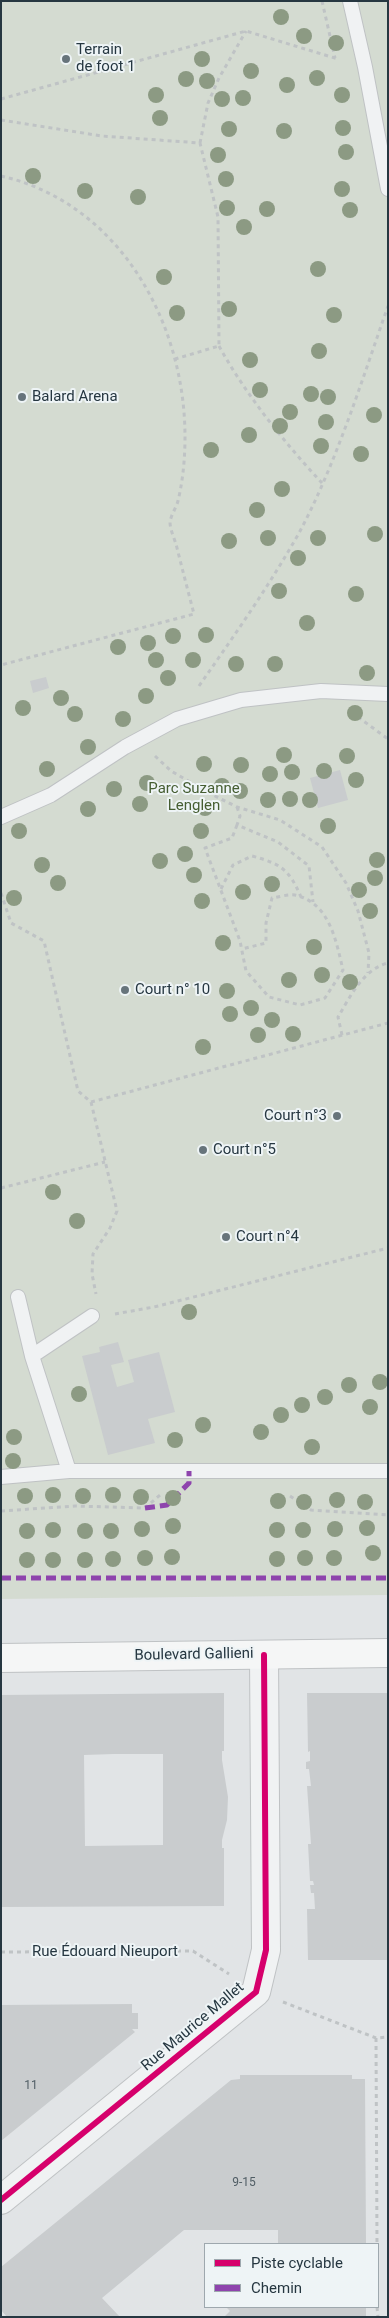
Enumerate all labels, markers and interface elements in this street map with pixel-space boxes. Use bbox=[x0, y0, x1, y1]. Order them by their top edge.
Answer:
place label: Terrain de foot 1 bbox=[76, 41, 136, 76]
marker: Terrain de foot 1 bbox=[60, 53, 72, 65]
place label: Balard Arena bbox=[32, 388, 118, 406]
marker: Balard Arena bbox=[16, 391, 28, 403]
park label: Parc Suzanne Lenglen bbox=[148, 780, 240, 815]
place label: Court n° 10 bbox=[135, 981, 210, 999]
marker: Court n° 10 bbox=[119, 984, 131, 996]
place label: Court n°3 bbox=[264, 1107, 327, 1125]
marker: Court n°3 bbox=[331, 1110, 343, 1122]
place label: Court n°5 bbox=[213, 1141, 276, 1159]
marker: Court n°5 bbox=[197, 1144, 209, 1156]
place label: Court n°4 bbox=[236, 1228, 299, 1246]
marker: Court n°4 bbox=[220, 1231, 232, 1243]
street label: Boulevard Gallieni bbox=[134, 1645, 254, 1665]
street label: Rue Édouard Nieuport bbox=[32, 1943, 178, 1961]
street label: Rue Maurice Mallet bbox=[138, 1979, 248, 2075]
house number: 11 bbox=[24, 2079, 38, 2093]
house number: 9-15 bbox=[232, 2176, 256, 2190]
legend bbox=[204, 2243, 379, 2308]
text: Piste cyclable bbox=[251, 2254, 343, 2272]
text: Chemin bbox=[251, 2279, 302, 2297]

